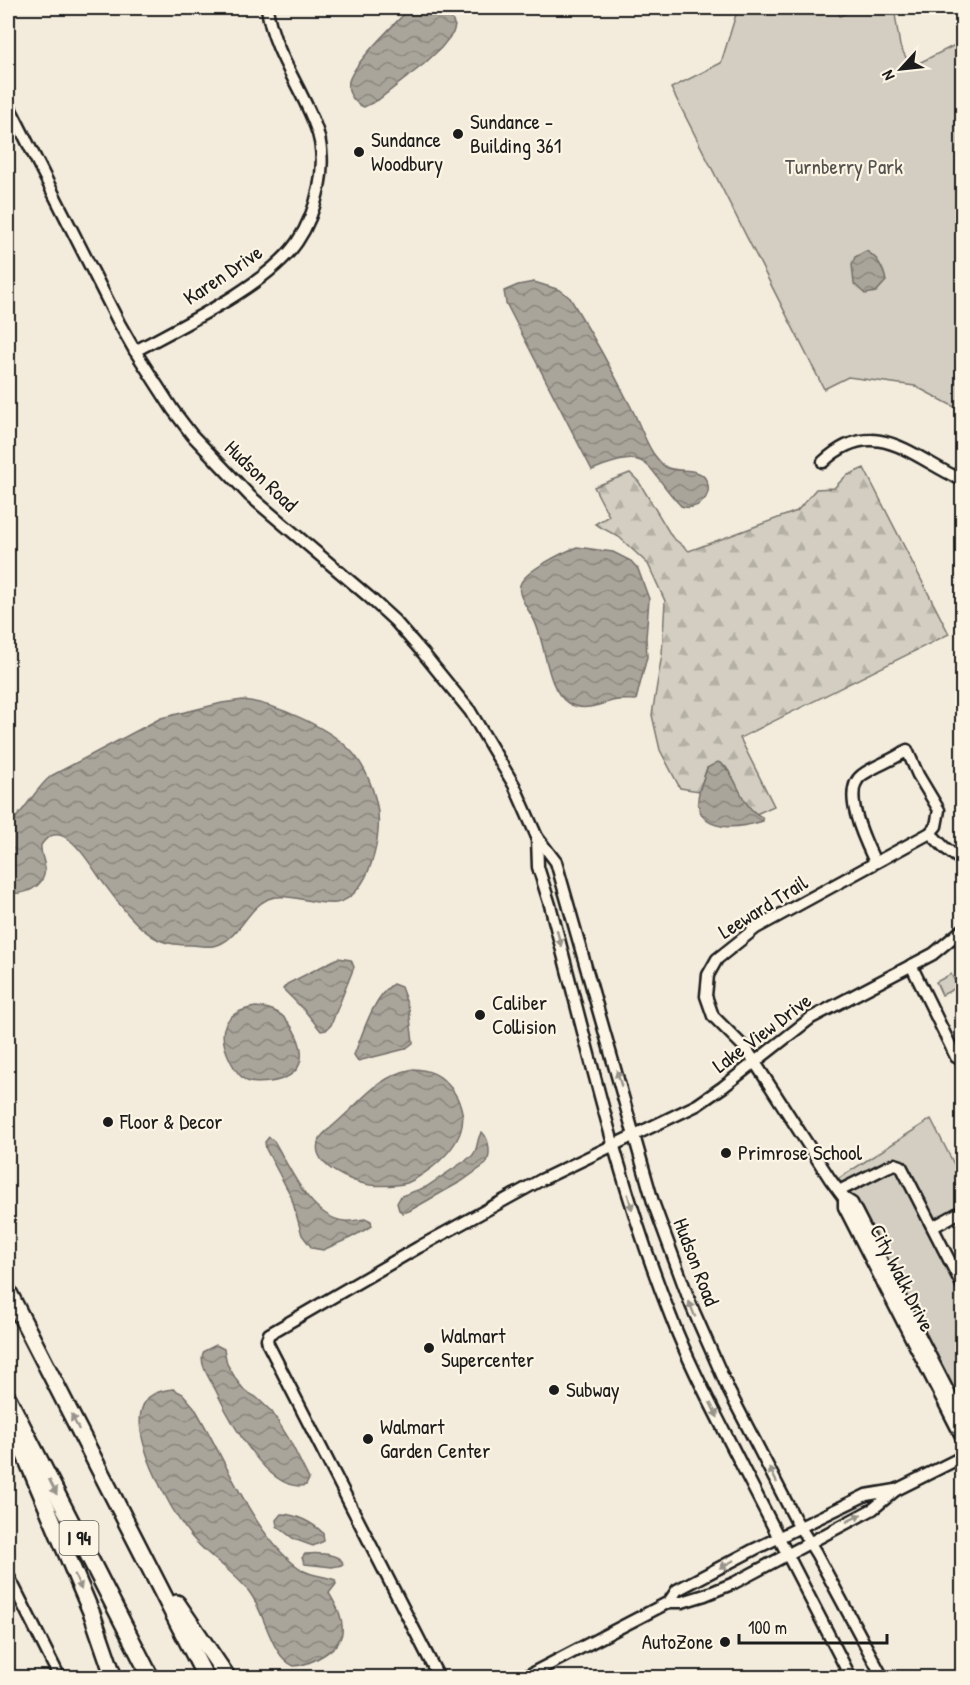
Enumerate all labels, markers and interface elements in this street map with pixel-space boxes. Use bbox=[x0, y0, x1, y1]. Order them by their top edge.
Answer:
north arrow bbox=[871, 39, 931, 99]
text: N bbox=[876, 67, 899, 85]
place label: Sundance - Building 361 bbox=[470, 107, 561, 160]
place label: Sundance Woodbury bbox=[371, 125, 443, 178]
marker: Sundance - Building 361 bbox=[451, 127, 465, 141]
marker: Sundance Woodbury bbox=[352, 145, 366, 159]
park label: Turnberry Park bbox=[785, 152, 903, 181]
street label: Karen Drive bbox=[178, 238, 268, 312]
street label: Hudson Road bbox=[218, 433, 304, 518]
street label: Leeward Trail bbox=[713, 868, 813, 945]
one-way arrow bbox=[554, 929, 564, 947]
street label: Lake View Drive bbox=[706, 986, 817, 1079]
place label: Caliber Collision bbox=[492, 988, 556, 1041]
marker: Caliber Collision bbox=[473, 1008, 487, 1022]
one-way arrow bbox=[613, 1069, 623, 1087]
place label: Floor & Decor bbox=[119, 1107, 222, 1136]
marker: Floor & Decor bbox=[101, 1115, 115, 1129]
place label: Primrose School bbox=[738, 1138, 863, 1167]
marker: Primrose School bbox=[719, 1146, 733, 1160]
one-way arrow bbox=[625, 1192, 635, 1211]
street label: Hudson Road bbox=[666, 1214, 726, 1310]
street label: City Walk Drive bbox=[863, 1219, 942, 1336]
one-way arrow bbox=[687, 1299, 697, 1317]
place label: Walmart Supercenter bbox=[441, 1321, 534, 1374]
marker: Walmart Supercenter bbox=[422, 1341, 436, 1355]
place label: Subway bbox=[566, 1375, 620, 1404]
marker: Subway bbox=[547, 1383, 561, 1397]
one-way arrow bbox=[709, 1401, 718, 1418]
place label: Walmart Garden Center bbox=[380, 1412, 490, 1465]
one-way arrow bbox=[70, 1413, 80, 1430]
marker: Walmart Garden Center bbox=[361, 1432, 375, 1446]
one-way arrow bbox=[768, 1467, 777, 1484]
one-way arrow bbox=[48, 1478, 58, 1496]
one-way arrow bbox=[845, 1514, 863, 1524]
road number: I 94 bbox=[60, 1521, 98, 1555]
one-way arrow bbox=[718, 1559, 735, 1568]
one-way arrow bbox=[73, 1573, 83, 1591]
scale bar bbox=[739, 1607, 888, 1645]
text: 100 m bbox=[748, 1615, 787, 1640]
place label: AutoZone bbox=[642, 1627, 713, 1656]
marker: AutoZone bbox=[718, 1635, 732, 1649]

